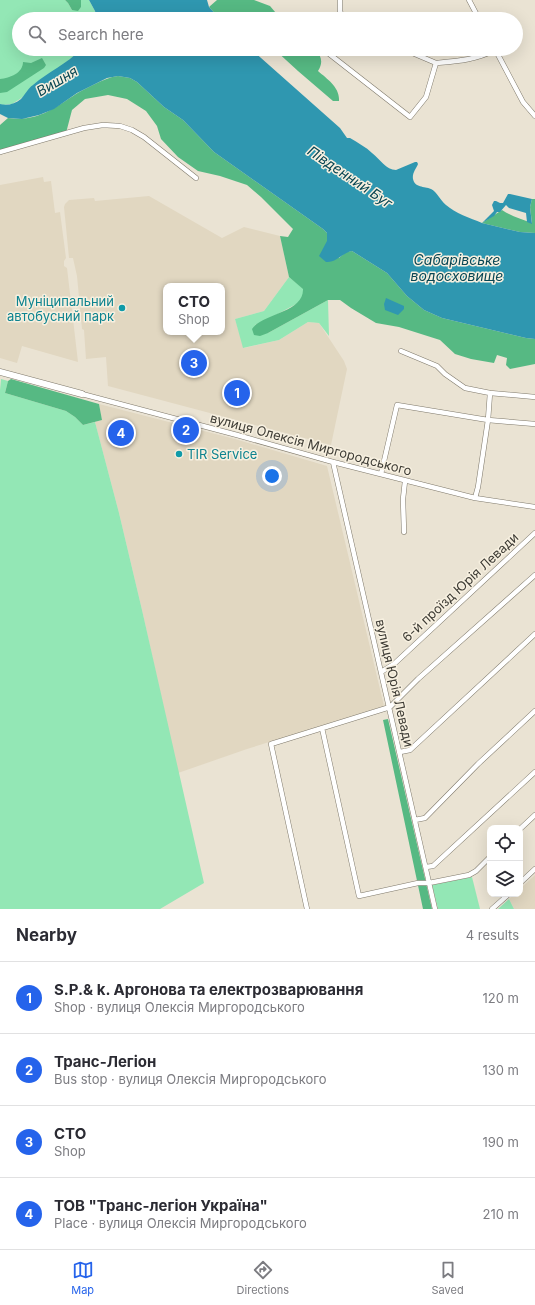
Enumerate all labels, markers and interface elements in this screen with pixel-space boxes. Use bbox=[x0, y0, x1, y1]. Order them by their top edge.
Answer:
search box bbox=[12, 12, 523, 56]
icon: search bbox=[26, 23, 48, 45]
text: Search here bbox=[58, 25, 144, 44]
water label: Вишня bbox=[33, 62, 81, 99]
water label: Південний Буг bbox=[305, 142, 397, 212]
water label: Сабарівське водосховище bbox=[411, 251, 503, 284]
popup bbox=[163, 283, 225, 335]
text: СТО bbox=[178, 292, 210, 311]
place label: Муніципальний автобусний парк bbox=[7, 293, 114, 324]
marker: Муніципальний автобусний парк bbox=[117, 303, 127, 313]
text: Shop bbox=[178, 311, 210, 327]
pin: 3 bbox=[181, 348, 207, 378]
pin: 1 bbox=[224, 378, 250, 408]
street label: вулиця Олексія Миргородського bbox=[208, 409, 414, 479]
pin: 2 bbox=[173, 415, 199, 445]
pin: 4 bbox=[108, 418, 134, 448]
place label: TIR Service bbox=[187, 446, 257, 462]
marker: TIR Service bbox=[174, 449, 184, 459]
your location bbox=[262, 466, 282, 486]
street label: 6-й проїзд Юрія Левади bbox=[399, 529, 521, 645]
street label: вулиця Юрія Левади bbox=[372, 617, 418, 749]
map controls bbox=[487, 825, 523, 897]
button: locate bbox=[487, 825, 523, 861]
button: layers bbox=[487, 861, 523, 897]
text: Nearby bbox=[16, 925, 77, 945]
text: 4 results bbox=[466, 927, 519, 943]
text: S.P.& k. Аргонова та електрозварювання bbox=[54, 980, 363, 999]
text: 1 bbox=[26, 990, 32, 1006]
text: 120 m bbox=[483, 990, 519, 1006]
text: Shop · вулиця Олексія Миргородського bbox=[54, 999, 305, 1015]
text: Транс-Легіон bbox=[54, 1052, 156, 1071]
text: 2 bbox=[25, 1062, 33, 1078]
text: 130 m bbox=[482, 1062, 519, 1078]
text: Bus stop · вулиця Олексія Миргородського bbox=[54, 1071, 327, 1087]
text: СТО bbox=[54, 1124, 86, 1143]
text: 3 bbox=[25, 1134, 33, 1150]
text: 190 m bbox=[482, 1134, 519, 1150]
text: Shop bbox=[54, 1143, 86, 1159]
text: ТОВ "Транс-легіон Україна" bbox=[54, 1196, 268, 1215]
text: 4 bbox=[25, 1206, 33, 1222]
text: 210 m bbox=[483, 1206, 519, 1222]
text: Place · вулиця Олексія Миргородського bbox=[54, 1215, 307, 1231]
tab: Map bbox=[71, 1259, 94, 1297]
tab: Directions bbox=[237, 1259, 289, 1297]
tab: Saved bbox=[432, 1259, 464, 1297]

